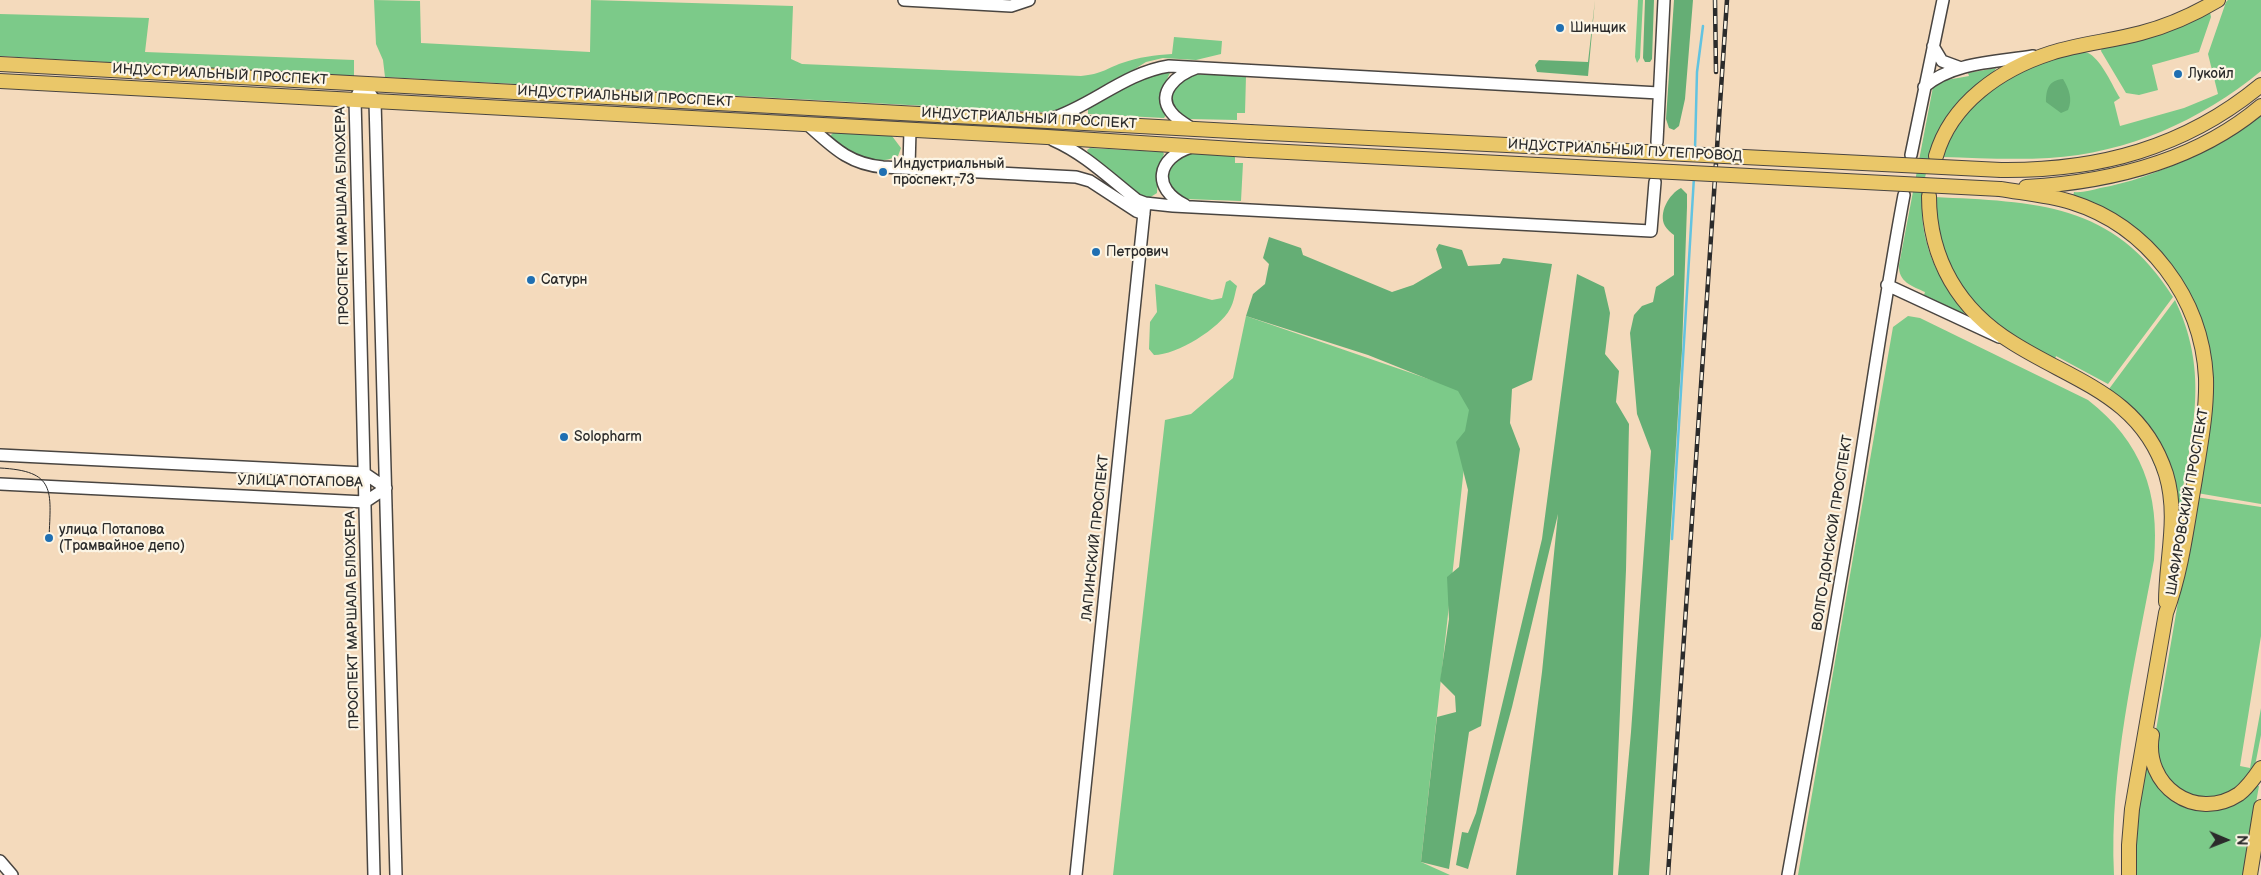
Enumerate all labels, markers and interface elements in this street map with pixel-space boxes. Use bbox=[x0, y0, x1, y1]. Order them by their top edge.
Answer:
place label: Шинщик bbox=[1570, 20, 1626, 36]
marker: Шинщик bbox=[1554, 22, 1566, 34]
street label: ИНДУСТРИАЛЬНЫЙ ПРОСПЕКТ bbox=[112, 61, 328, 89]
place label: Лукойл bbox=[2188, 66, 2234, 82]
marker: Лукойл bbox=[2172, 68, 2184, 80]
street label: ИНДУСТРИАЛЬНЫЙ ПРОСПЕКТ bbox=[517, 83, 733, 111]
street label: ИНДУСТРИАЛЬНЫЙ ПРОСПЕКТ bbox=[921, 105, 1137, 133]
street label: ПРОСПЕКТ МАРШАЛА БЛЮХЕРА bbox=[333, 107, 353, 325]
street label: ИНДУСТРИАЛЬНЫЙ ПУТЕПРОВОД bbox=[1507, 136, 1743, 166]
place label: Индустриальный проспект, 73 bbox=[893, 156, 1004, 188]
marker: Индустриальный проспект, 73 bbox=[877, 166, 889, 178]
place label: Петрович bbox=[1106, 244, 1168, 260]
marker: Петрович bbox=[1090, 246, 1102, 258]
place label: Сатурн bbox=[541, 272, 588, 288]
marker: Сатурн bbox=[525, 274, 537, 286]
street label: ШАФИРОВСКИЙ ПРОСПЕКТ bbox=[2163, 407, 2213, 597]
place label: Solopharm bbox=[574, 429, 642, 445]
marker: Solopharm bbox=[558, 431, 570, 443]
street label: ВОЛГО-ДОНСКОЙ ПРОСПЕКТ bbox=[1809, 434, 1857, 632]
street label: ЛАПИНСКИЙ ПРОСПЕКТ bbox=[1079, 454, 1113, 622]
street label: УЛИЦА ПОТАПОВА bbox=[237, 473, 363, 491]
street label: ПРОСПЕКТ МАРШАЛА БЛЮХЕРА bbox=[343, 511, 363, 729]
place label: улица Потапова (Трамвайное депо) bbox=[59, 522, 185, 554]
marker: улица Потапова (Трамвайное депо) bbox=[43, 532, 55, 544]
north arrow bbox=[2201, 815, 2251, 865]
text: N bbox=[2233, 835, 2250, 846]

